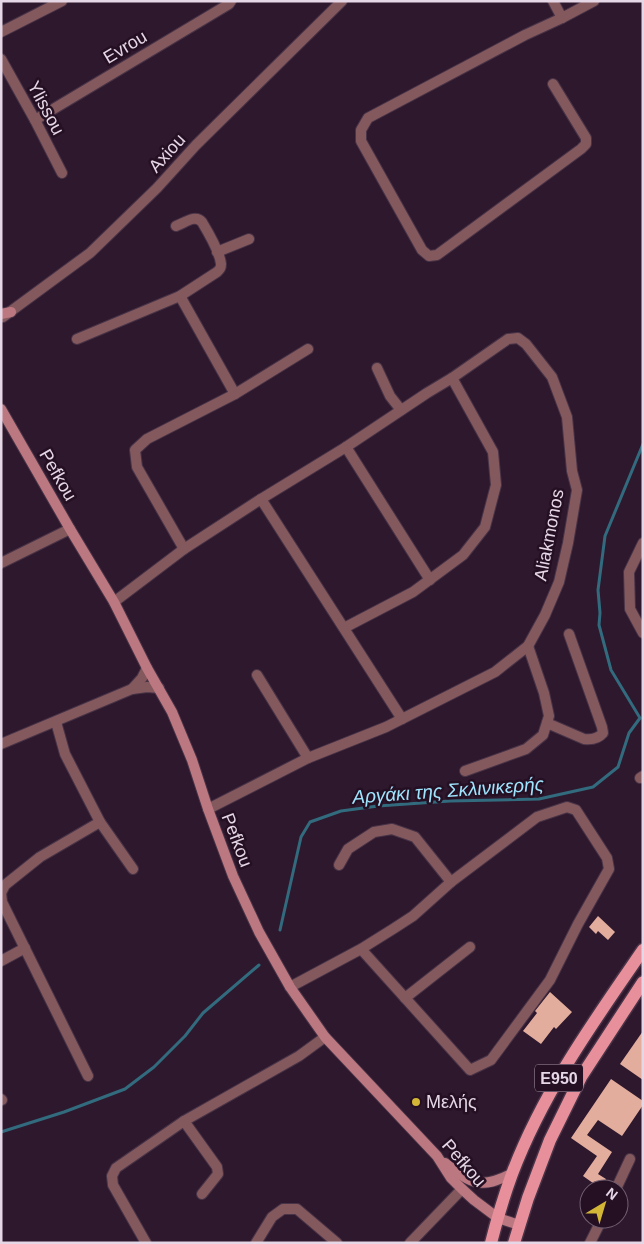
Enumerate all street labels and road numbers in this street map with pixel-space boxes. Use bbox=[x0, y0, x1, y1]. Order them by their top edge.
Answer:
street label: Evrou bbox=[100, 26, 150, 68]
street label: Ylissou bbox=[24, 78, 68, 138]
street label: Axiou bbox=[145, 130, 189, 176]
street label: Pefkou bbox=[35, 446, 81, 504]
street label: Aliakmonos bbox=[530, 487, 568, 583]
street label: Pefkou bbox=[218, 810, 256, 870]
road number: E950 bbox=[535, 1064, 583, 1092]
street label: Pefkou bbox=[438, 1135, 490, 1191]

